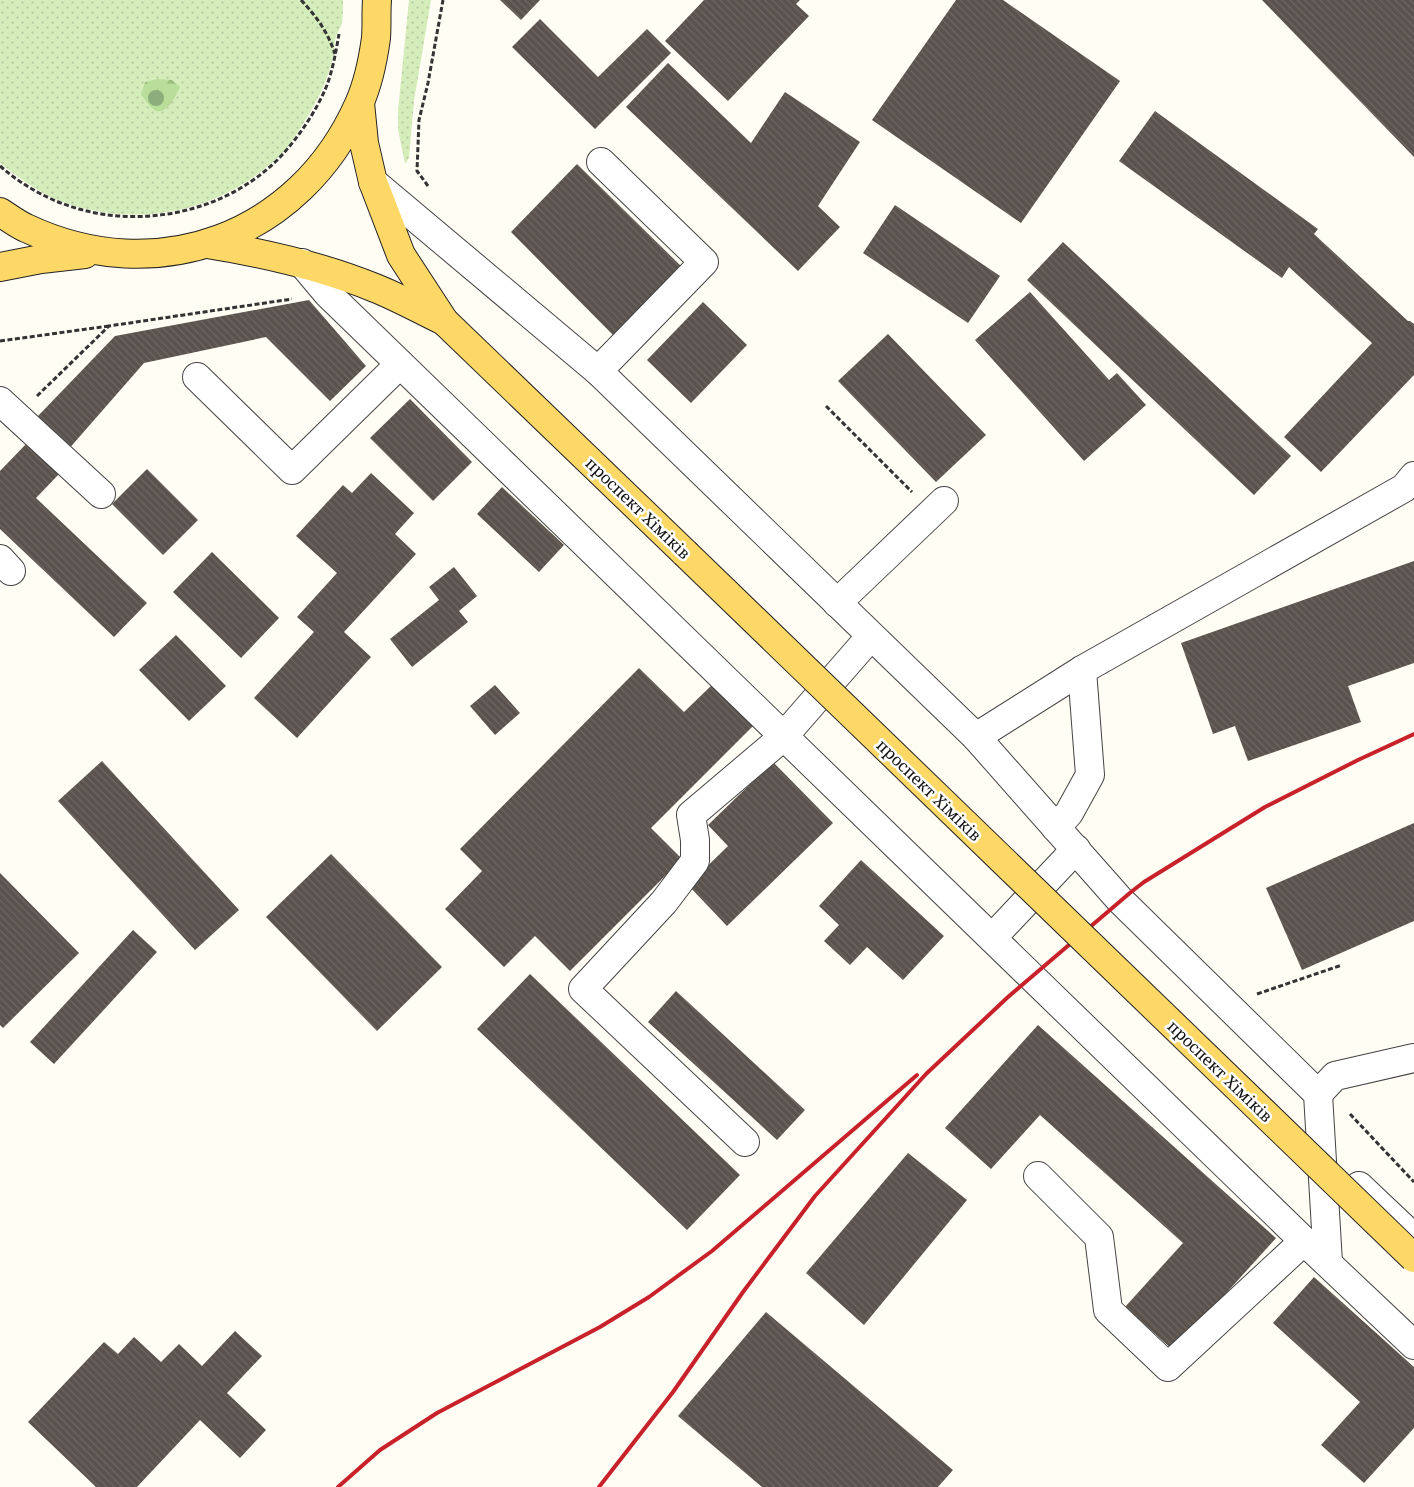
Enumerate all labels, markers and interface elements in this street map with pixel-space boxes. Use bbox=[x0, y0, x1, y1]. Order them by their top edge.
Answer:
street label: проспект Хіміків bbox=[581, 452, 695, 564]
street label: проспект Хіміків bbox=[872, 734, 986, 846]
street label: проспект Хіміків bbox=[1163, 1015, 1277, 1127]

